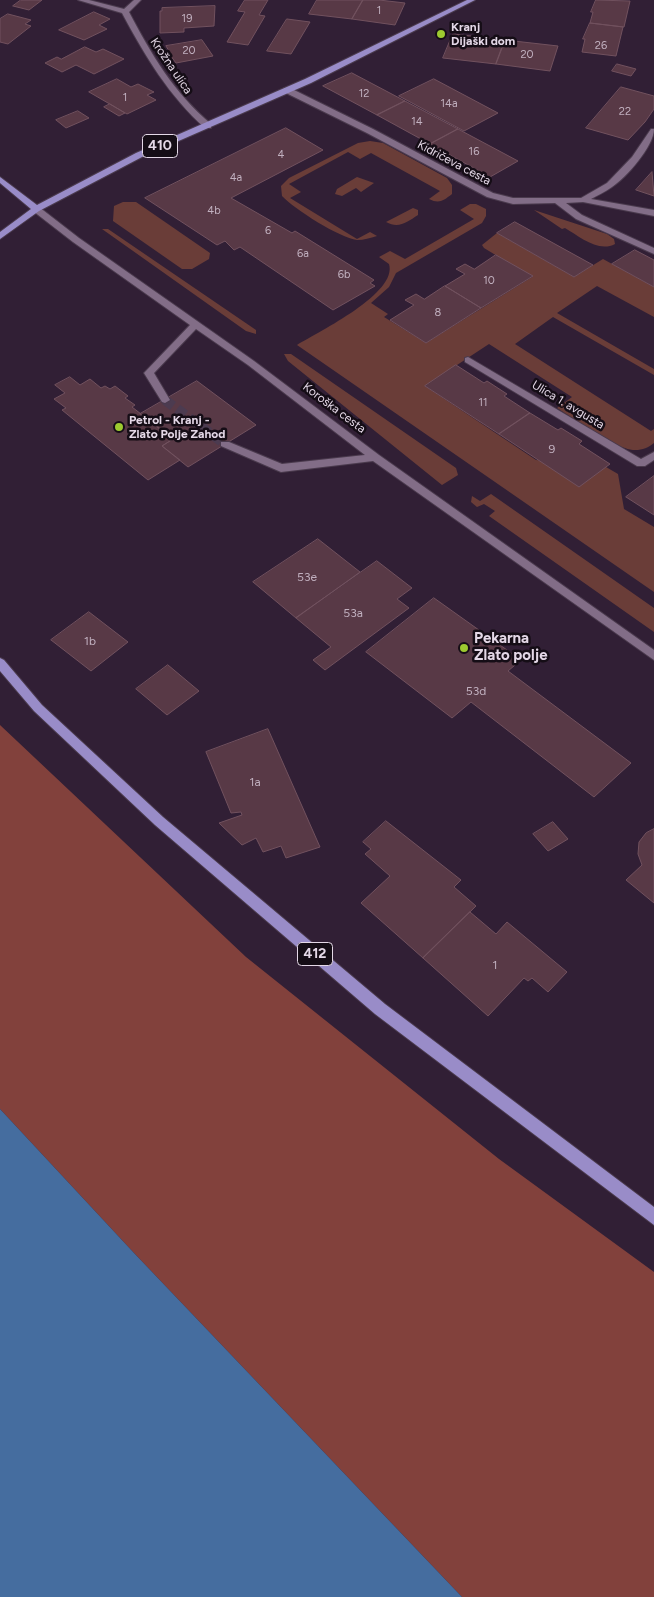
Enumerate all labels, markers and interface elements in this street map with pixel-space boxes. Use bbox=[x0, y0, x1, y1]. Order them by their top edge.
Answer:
house number: 1 bbox=[377, 4, 381, 18]
house number: 19 bbox=[182, 12, 192, 26]
place label: Kranj Dijaški dom bbox=[451, 20, 515, 48]
marker: Kranj Dijaški dom bbox=[435, 28, 447, 40]
street label: Krožna ulica bbox=[147, 35, 195, 97]
house number: 26 bbox=[595, 39, 607, 53]
house number: 20 bbox=[182, 44, 196, 58]
house number: 20 bbox=[520, 48, 534, 62]
house number: 12 bbox=[359, 87, 369, 101]
house number: 1 bbox=[123, 91, 127, 105]
house number: 14a bbox=[441, 97, 457, 111]
house number: 22 bbox=[619, 105, 631, 119]
house number: 14 bbox=[411, 115, 423, 129]
road number: 410 bbox=[142, 134, 178, 158]
street label: Kidričeva cesta bbox=[415, 138, 493, 188]
house number: 16 bbox=[469, 145, 479, 159]
house number: 4 bbox=[278, 148, 284, 162]
house number: 4a bbox=[230, 171, 242, 185]
house number: 4b bbox=[207, 204, 221, 218]
house number: 6 bbox=[265, 224, 271, 238]
house number: 6a bbox=[297, 247, 309, 261]
house number: 6b bbox=[338, 268, 350, 282]
house number: 10 bbox=[483, 274, 495, 288]
house number: 8 bbox=[435, 306, 441, 320]
street label: Ulica 1. avgusta bbox=[529, 378, 607, 432]
street label: Koroška cesta bbox=[300, 380, 368, 436]
house number: 11 bbox=[478, 396, 488, 410]
place label: Petrol - Kranj - Zlato Polje Zahod bbox=[129, 413, 225, 441]
marker: Petrol - Kranj - Zlato Polje Zahod bbox=[113, 421, 125, 433]
house number: 9 bbox=[549, 442, 555, 456]
house number: 53e bbox=[297, 570, 317, 584]
house number: 53a bbox=[343, 606, 363, 620]
place label: Pekarna Zlato polje bbox=[474, 630, 547, 665]
house number: 1b bbox=[84, 634, 96, 648]
marker: Pekarna Zlato polje bbox=[458, 642, 470, 654]
house number: 53d bbox=[466, 684, 486, 698]
house number: 1a bbox=[249, 775, 261, 789]
road number: 412 bbox=[298, 942, 332, 966]
house number: 1 bbox=[493, 958, 497, 972]

